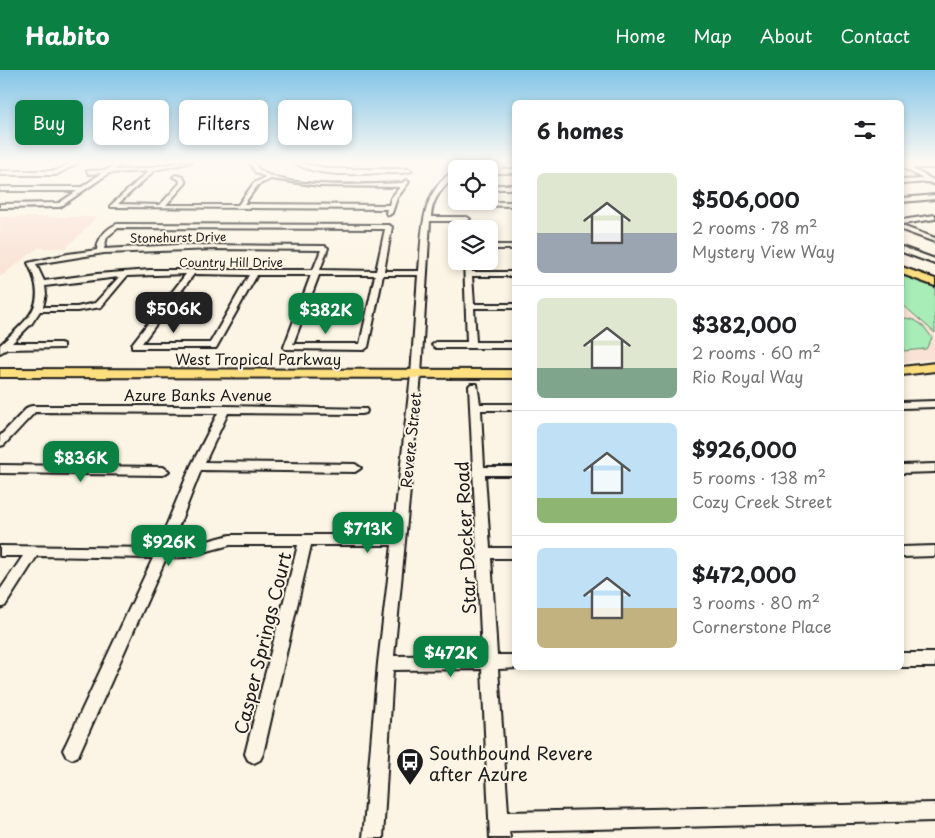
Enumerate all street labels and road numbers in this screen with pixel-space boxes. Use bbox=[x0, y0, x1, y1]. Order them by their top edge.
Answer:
street label: Stonehurst Drive bbox=[130, 227, 226, 247]
street label: Country Hill Drive bbox=[179, 253, 283, 271]
street label: West Tropical Parkway bbox=[175, 347, 341, 370]
street label: Azure Banks Avenue bbox=[124, 383, 272, 406]
street label: Revere Street bbox=[394, 391, 426, 489]
street label: Star Decker Road bbox=[448, 461, 482, 615]
street label: Casper Springs Court bbox=[226, 549, 298, 737]

